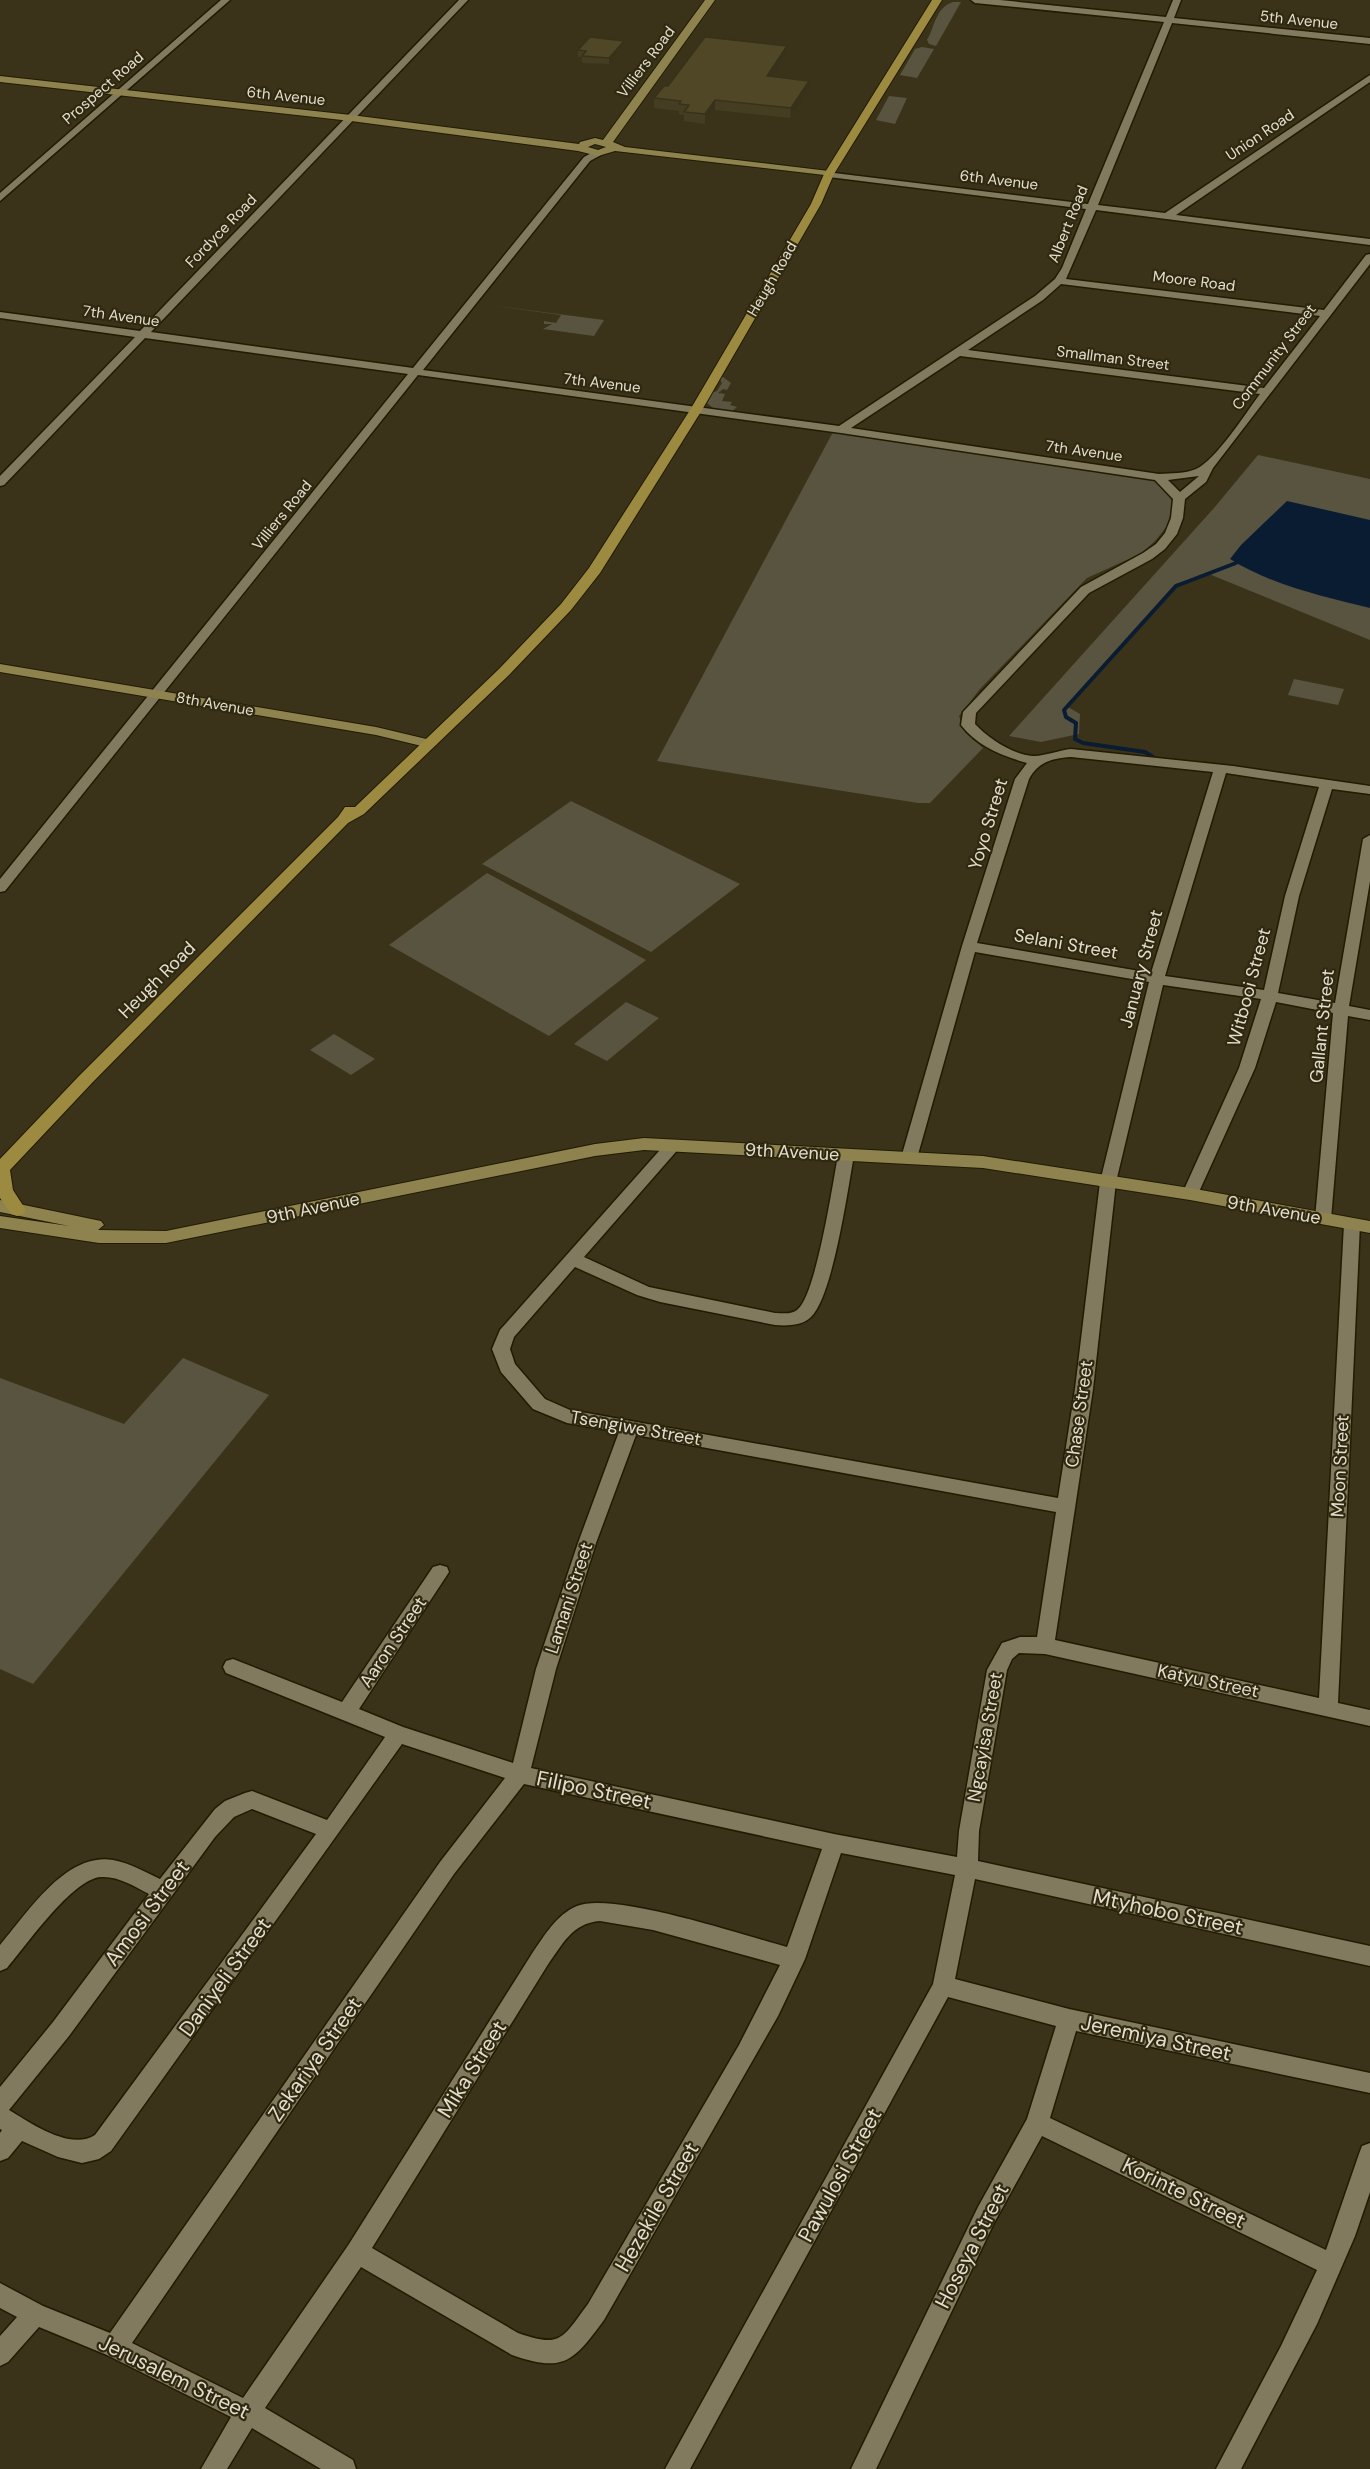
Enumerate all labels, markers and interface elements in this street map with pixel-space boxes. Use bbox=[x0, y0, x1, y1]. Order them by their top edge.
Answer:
street label: 5th Avenue bbox=[1259, 6, 1339, 34]
street label: Villiers Road bbox=[613, 22, 679, 102]
street label: Prospect Road bbox=[58, 47, 148, 129]
street label: 6th Avenue bbox=[246, 82, 326, 110]
street label: Union Road bbox=[1222, 105, 1298, 165]
street label: 6th Avenue bbox=[959, 165, 1039, 195]
street label: Albert Road bbox=[1043, 182, 1093, 266]
street label: Fordyce Road bbox=[181, 190, 261, 272]
street label: Heugh Road bbox=[743, 238, 801, 320]
street label: Moore Road bbox=[1152, 266, 1236, 296]
street label: Community Street bbox=[1228, 300, 1321, 414]
street label: 7th Avenue bbox=[81, 301, 161, 331]
street label: Smallman Street bbox=[1055, 341, 1171, 375]
street label: 7th Avenue bbox=[562, 368, 642, 398]
street label: 7th Avenue bbox=[1044, 436, 1124, 466]
street label: Villiers Road bbox=[248, 476, 316, 554]
street label: 8th Avenue bbox=[175, 687, 255, 721]
street label: Yoyo Street bbox=[963, 775, 1013, 873]
street label: January Street bbox=[1114, 907, 1168, 1031]
street label: Selani Street bbox=[1012, 923, 1120, 965]
street label: Witbooi Street bbox=[1222, 925, 1276, 1049]
street label: Heugh Road bbox=[113, 936, 201, 1024]
street label: Gallant Street bbox=[1304, 968, 1340, 1084]
street label: 9th Avenue bbox=[744, 1138, 840, 1166]
street label: 9th Avenue bbox=[264, 1186, 362, 1230]
street label: 9th Avenue bbox=[1225, 1190, 1323, 1230]
street label: Chase Street bbox=[1060, 1359, 1098, 1469]
street label: Tsengiwe Street bbox=[569, 1405, 703, 1451]
street label: Moon Street bbox=[1325, 1414, 1355, 1518]
street label: Lamani Street bbox=[540, 1539, 598, 1657]
street label: Aaron Street bbox=[354, 1592, 432, 1692]
street label: Katyu Street bbox=[1155, 1659, 1261, 1703]
street label: Ngcayisa Street bbox=[962, 1670, 1008, 1804]
street label: Filipo Street bbox=[534, 1764, 654, 1816]
street label: Amosi Street bbox=[98, 1854, 196, 1972]
street label: Mtyhobo Street bbox=[1090, 1882, 1246, 1942]
street label: Daniyeli Street bbox=[172, 1912, 278, 2042]
street label: Zekariya Street bbox=[262, 1991, 368, 2127]
street label: Jeremiya Street bbox=[1078, 2008, 1234, 2068]
street label: Mika Street bbox=[431, 2015, 513, 2123]
street label: Pawulosi Street bbox=[792, 2103, 888, 2247]
street label: Hezekile Street bbox=[609, 2137, 705, 2277]
street label: Korinte Street bbox=[1118, 2151, 1250, 2235]
street label: Hoseya Street bbox=[929, 2179, 1015, 2313]
street label: Jerusalem Street bbox=[94, 2328, 254, 2426]

